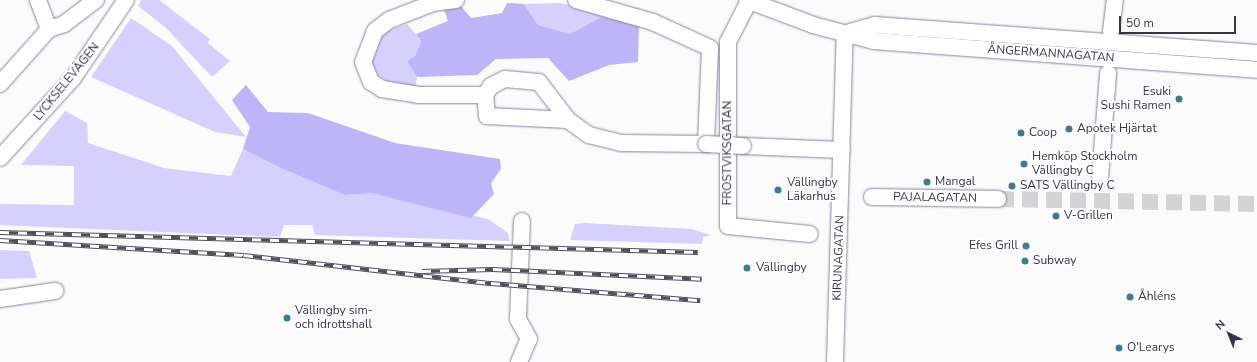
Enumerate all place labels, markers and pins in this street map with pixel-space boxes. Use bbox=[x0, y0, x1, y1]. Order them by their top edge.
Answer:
place label: Esuki Sushi Ramen bbox=[1101, 85, 1171, 113]
marker: Esuki Sushi Ramen bbox=[1174, 94, 1184, 104]
place label: Apotek Hjärtat bbox=[1077, 122, 1157, 136]
marker: Apotek Hjärtat bbox=[1064, 124, 1074, 134]
place label: Coop bbox=[1029, 126, 1057, 140]
marker: Coop bbox=[1016, 128, 1026, 138]
place label: Hemköp Stockholm Vällingby C bbox=[1032, 150, 1137, 178]
marker: Hemköp Stockholm Vällingby C bbox=[1019, 159, 1029, 169]
place label: Mangal bbox=[935, 175, 975, 189]
place label: Vällingby Läkarhus bbox=[787, 176, 838, 204]
marker: Mangal bbox=[922, 177, 932, 187]
place label: SATS Vällingby C bbox=[1020, 179, 1115, 193]
marker: SATS Vällingby C bbox=[1007, 181, 1017, 191]
marker: Vällingby Läkarhus bbox=[772, 184, 784, 196]
place label: V-Grillen bbox=[1064, 209, 1113, 223]
marker: V-Grillen bbox=[1051, 211, 1061, 221]
place label: Efes Grill bbox=[969, 239, 1018, 253]
marker: Efes Grill bbox=[1021, 241, 1031, 251]
place label: Subway bbox=[1033, 254, 1076, 268]
marker: Subway bbox=[1020, 256, 1030, 266]
place label: Vällingby bbox=[756, 261, 807, 275]
marker: Vällingby bbox=[741, 262, 753, 274]
place label: Åhléns bbox=[1138, 290, 1176, 304]
marker: Åhléns bbox=[1125, 292, 1135, 302]
place label: Vällingby sim- och idrottshall bbox=[295, 304, 373, 332]
marker: Vällingby sim- och idrottshall bbox=[282, 313, 292, 323]
place label: O'Learys bbox=[1127, 341, 1175, 355]
marker: O'Learys bbox=[1114, 343, 1124, 353]

